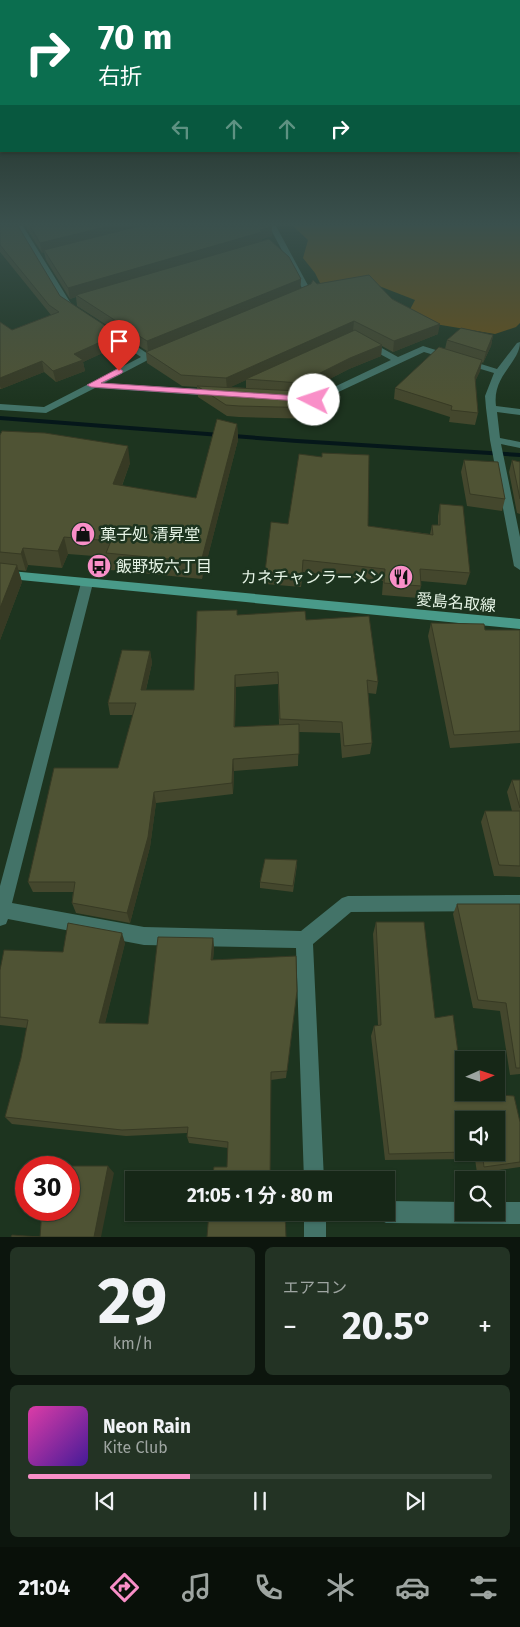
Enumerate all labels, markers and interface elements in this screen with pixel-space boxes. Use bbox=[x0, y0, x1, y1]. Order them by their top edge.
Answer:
text: 70 m bbox=[98, 16, 172, 58]
icon: right bbox=[15, 20, 80, 85]
text: 右折 bbox=[98, 63, 142, 90]
icon: left bbox=[167, 115, 195, 143]
icon: ahead bbox=[220, 115, 248, 143]
icon: ahead bbox=[273, 115, 301, 143]
icon: right bbox=[326, 115, 354, 143]
pin bbox=[98, 320, 140, 371]
icon: arrive bbox=[105, 327, 133, 355]
position arrow bbox=[287, 373, 339, 425]
shop icon: 菓子処 清昇堂 bbox=[70, 521, 96, 547]
place label: 菓子処 清昇堂 bbox=[100, 525, 200, 544]
bus stop icon: 飯野坂六丁目 bbox=[86, 553, 112, 579]
place label: 飯野坂六丁目 bbox=[116, 557, 212, 576]
restaurant icon: カネチャンラーメン bbox=[388, 564, 414, 590]
place label: カネチャンラーメン bbox=[241, 568, 384, 587]
street label: 愛島名取線 bbox=[415, 590, 497, 615]
north arrow bbox=[455, 1051, 505, 1101]
map controls bbox=[455, 1051, 505, 1221]
button: sound bbox=[455, 1111, 505, 1161]
speed limit sign: 30 bbox=[15, 1156, 80, 1221]
button: search bbox=[455, 1171, 505, 1221]
text: 21:05 · 1 分 · 80 m bbox=[187, 1184, 333, 1207]
text: 29 bbox=[98, 1262, 167, 1340]
text: エアコン bbox=[283, 1278, 347, 1297]
text: 20.5° bbox=[342, 1303, 433, 1349]
text: − bbox=[283, 1310, 297, 1343]
text: + bbox=[478, 1310, 492, 1343]
text: km/h bbox=[113, 1334, 152, 1353]
text: Neon Rain bbox=[103, 1415, 191, 1438]
text: Kite Club bbox=[103, 1438, 168, 1457]
icon: previous bbox=[91, 1487, 119, 1515]
icon: pause bbox=[246, 1487, 274, 1515]
icon: next bbox=[401, 1487, 429, 1515]
icon: directions bbox=[107, 1570, 142, 1605]
icon: music bbox=[179, 1570, 214, 1605]
icon: phone bbox=[251, 1570, 286, 1605]
icon: climate bbox=[323, 1570, 358, 1605]
icon: car bbox=[395, 1570, 430, 1605]
icon: filters bbox=[466, 1570, 501, 1605]
text: 21:04 bbox=[18, 1574, 70, 1601]

